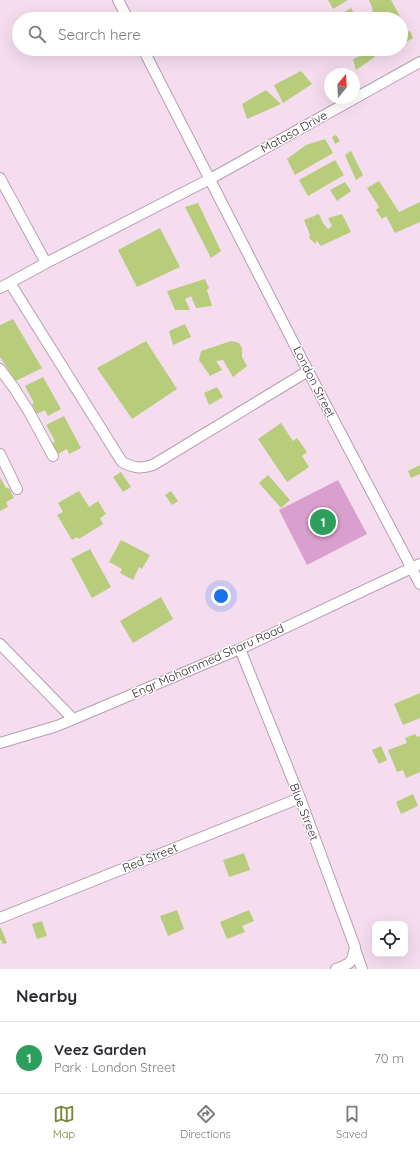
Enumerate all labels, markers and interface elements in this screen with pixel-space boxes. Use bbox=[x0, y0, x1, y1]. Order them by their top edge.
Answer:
search box bbox=[12, 12, 408, 56]
icon: search bbox=[26, 23, 48, 45]
text: Search here bbox=[58, 25, 141, 44]
north arrow bbox=[324, 68, 360, 104]
street label: Matasa Drive bbox=[258, 107, 330, 156]
street label: London Street bbox=[290, 344, 339, 420]
pin: 1 bbox=[310, 507, 336, 537]
your location bbox=[211, 586, 231, 606]
street label: Engr Mohammed Sharu Road bbox=[129, 620, 286, 701]
street label: Blue Street bbox=[287, 781, 322, 843]
street label: Red Street bbox=[120, 840, 180, 875]
map controls bbox=[372, 921, 408, 957]
button: locate bbox=[372, 921, 408, 957]
text: Nearby bbox=[16, 985, 77, 1006]
text: Veez Garden bbox=[54, 1040, 146, 1059]
text: 1 bbox=[26, 1050, 32, 1066]
text: 70 m bbox=[374, 1050, 404, 1066]
text: Park · London Street bbox=[54, 1059, 176, 1075]
tab: Map bbox=[53, 1103, 75, 1141]
tab: Directions bbox=[180, 1103, 231, 1141]
tab: Saved bbox=[336, 1103, 367, 1141]

